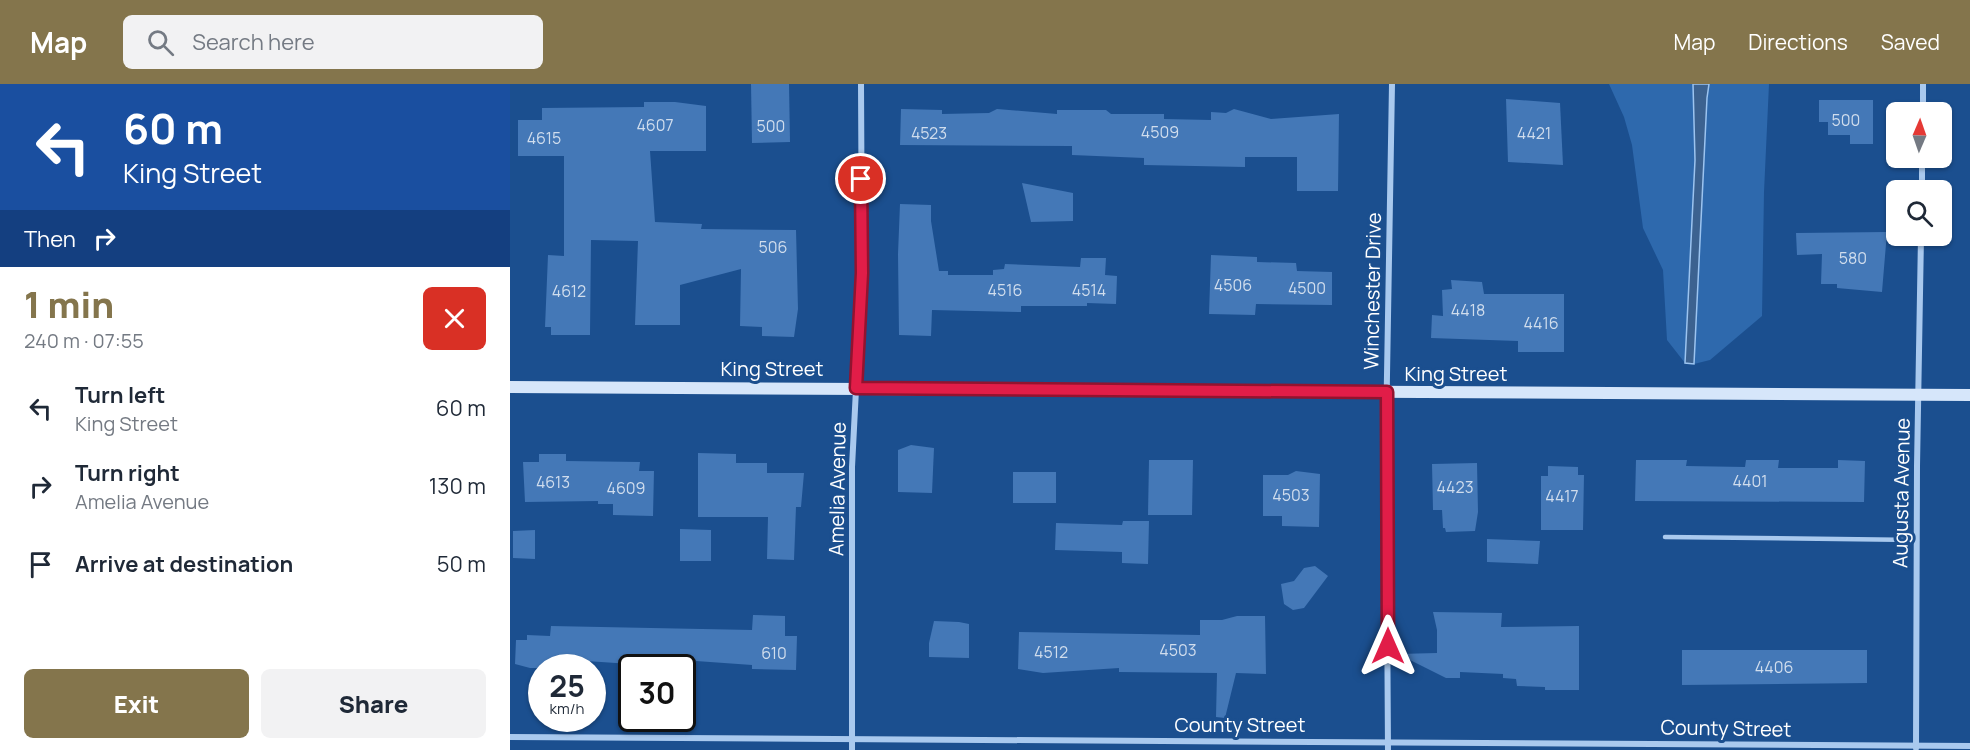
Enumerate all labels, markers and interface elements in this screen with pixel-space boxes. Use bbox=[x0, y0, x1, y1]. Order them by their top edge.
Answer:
search box bbox=[123, 15, 543, 69]
text: Map bbox=[30, 23, 87, 61]
icon: search bbox=[144, 26, 177, 59]
text: Search here bbox=[192, 27, 315, 57]
text: Map bbox=[1674, 28, 1715, 56]
text: Directions bbox=[1748, 28, 1848, 56]
text: Saved bbox=[1881, 28, 1940, 56]
text: 60 m bbox=[123, 99, 223, 157]
north arrow bbox=[1886, 102, 1952, 168]
map controls bbox=[1886, 102, 1952, 246]
icon: left bbox=[24, 108, 102, 186]
house number: 500 bbox=[1832, 109, 1860, 131]
house number: 4607 bbox=[636, 114, 674, 136]
house number: 500 bbox=[757, 115, 785, 137]
house number: 4509 bbox=[1141, 121, 1179, 143]
house number: 4523 bbox=[911, 122, 947, 144]
house number: 4421 bbox=[1517, 122, 1551, 144]
house number: 4615 bbox=[527, 127, 561, 149]
pin bbox=[835, 153, 886, 204]
text: King Street bbox=[123, 154, 262, 191]
icon: arrive bbox=[844, 162, 877, 195]
button: search bbox=[1886, 180, 1952, 246]
street label: Winchester Drive bbox=[1357, 212, 1387, 370]
icon: right bbox=[88, 222, 121, 255]
text: Then bbox=[24, 224, 76, 254]
house number: 506 bbox=[759, 236, 787, 258]
house number: 580 bbox=[1839, 247, 1867, 269]
house number: 4506 bbox=[1214, 274, 1252, 296]
house number: 4500 bbox=[1288, 277, 1326, 299]
house number: 4516 bbox=[988, 279, 1022, 301]
house number: 4514 bbox=[1072, 279, 1106, 301]
text: 1 min bbox=[24, 280, 114, 329]
house number: 4612 bbox=[552, 280, 586, 302]
button: close bbox=[423, 287, 486, 350]
house number: 4418 bbox=[1451, 299, 1485, 321]
house number: 4416 bbox=[1523, 312, 1559, 334]
text: 240 m · 07:55 bbox=[24, 327, 144, 354]
street label: King Street bbox=[721, 355, 824, 382]
street label: King Street bbox=[1405, 360, 1508, 387]
text: Turn left bbox=[75, 380, 165, 410]
icon: left bbox=[24, 392, 57, 425]
text: 60 m bbox=[436, 393, 486, 423]
text: King Street bbox=[75, 410, 178, 437]
street label: Augusta Avenue bbox=[1886, 418, 1916, 568]
street label: Amelia Avenue bbox=[822, 422, 852, 556]
text: Turn right bbox=[75, 458, 180, 488]
icon: right bbox=[24, 470, 57, 503]
house number: 4401 bbox=[1732, 470, 1768, 492]
text: 130 m bbox=[429, 471, 486, 501]
house number: 4613 bbox=[536, 471, 570, 493]
house number: 4423 bbox=[1437, 476, 1474, 498]
house number: 4609 bbox=[606, 477, 646, 499]
house number: 4503 bbox=[1272, 484, 1310, 506]
house number: 4417 bbox=[1545, 485, 1579, 507]
text: Amelia Avenue bbox=[75, 488, 209, 515]
icon: arrive bbox=[24, 548, 57, 581]
text: Arrive at destination bbox=[75, 549, 293, 579]
text: 50 m bbox=[437, 549, 486, 579]
position arrow bbox=[1356, 614, 1420, 678]
house number: 4503 bbox=[1159, 639, 1197, 661]
house number: 4512 bbox=[1034, 641, 1068, 663]
house number: 610 bbox=[761, 642, 787, 664]
speed limit sign: 30 bbox=[618, 654, 696, 732]
house number: 4406 bbox=[1755, 656, 1793, 678]
text: 25 bbox=[549, 665, 585, 706]
button: Exit bbox=[24, 669, 249, 738]
button: Share bbox=[261, 669, 486, 738]
text: km/h bbox=[550, 698, 584, 719]
street label: County Street bbox=[1175, 711, 1305, 738]
street label: County Street bbox=[1660, 713, 1792, 743]

